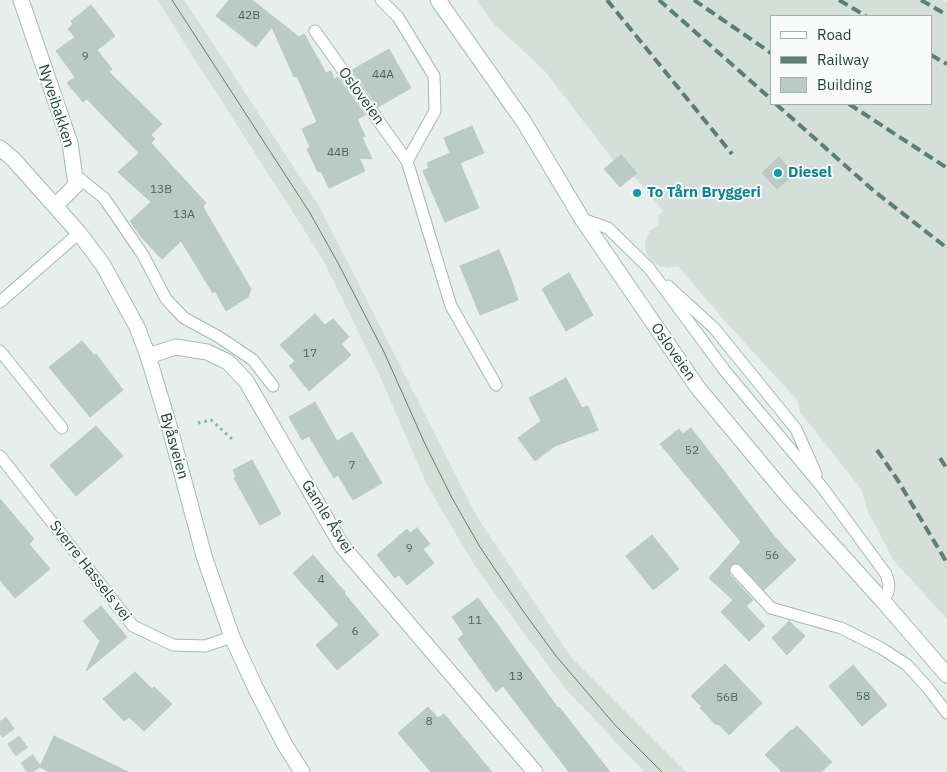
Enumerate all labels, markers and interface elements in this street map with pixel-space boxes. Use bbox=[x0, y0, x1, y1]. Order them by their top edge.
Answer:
house number: 42B bbox=[238, 9, 260, 23]
legend bbox=[770, 15, 932, 105]
text: Road bbox=[817, 25, 852, 44]
house number: 9 bbox=[81, 50, 89, 64]
text: Railway bbox=[817, 50, 869, 69]
street label: Nyveibakken bbox=[34, 62, 78, 150]
street label: Osloveien bbox=[334, 64, 388, 128]
house number: 44A bbox=[372, 68, 394, 82]
text: Building bbox=[817, 75, 872, 94]
house number: 44B bbox=[327, 146, 349, 160]
place label: Diesel bbox=[788, 164, 832, 182]
marker: Diesel bbox=[772, 167, 784, 179]
house number: 13B bbox=[150, 183, 172, 197]
place label: To Tårn Bryggeri bbox=[647, 184, 761, 202]
marker: To Tårn Bryggeri bbox=[631, 187, 643, 199]
house number: 13A bbox=[173, 208, 195, 222]
street label: Osloveien bbox=[647, 320, 699, 384]
house number: 17 bbox=[303, 347, 317, 361]
street label: Byåsveien bbox=[156, 411, 192, 481]
house number: 52 bbox=[685, 444, 699, 458]
house number: 7 bbox=[348, 459, 356, 473]
street label: Gamle Åsvei bbox=[297, 477, 357, 557]
street label: Sverre Hassels vei bbox=[45, 517, 135, 625]
house number: 9 bbox=[405, 542, 413, 556]
house number: 56 bbox=[765, 549, 779, 563]
house number: 4 bbox=[317, 573, 325, 587]
house number: 11 bbox=[468, 614, 482, 628]
house number: 6 bbox=[351, 625, 359, 639]
house number: 13 bbox=[509, 670, 523, 684]
house number: 58 bbox=[856, 690, 870, 704]
house number: 56B bbox=[716, 691, 738, 705]
house number: 8 bbox=[425, 715, 433, 729]

